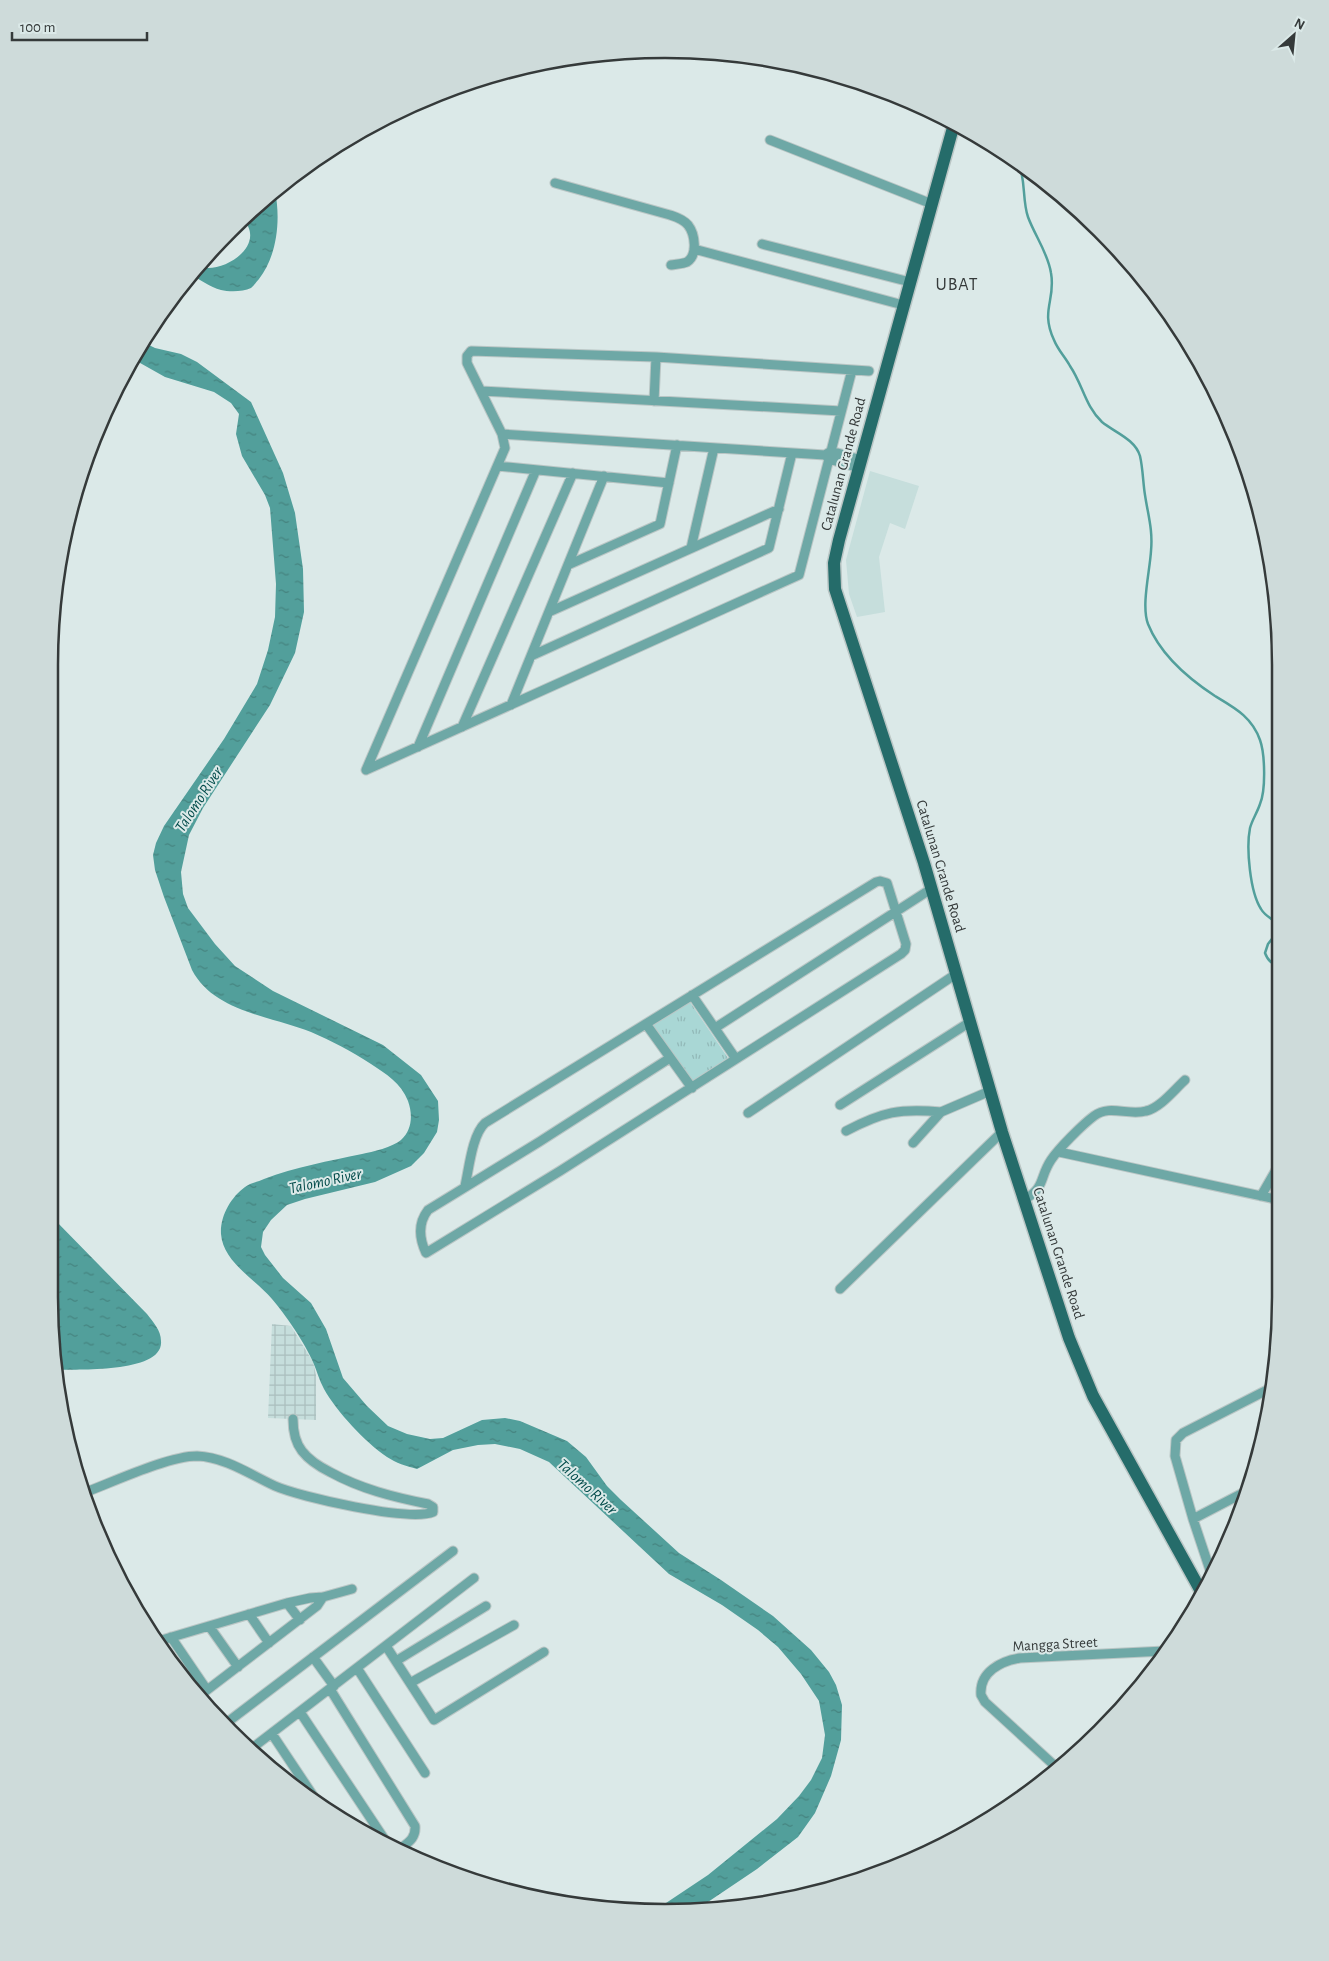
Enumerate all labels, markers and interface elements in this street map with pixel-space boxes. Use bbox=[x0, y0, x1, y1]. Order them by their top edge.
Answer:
scale bar bbox=[12, 10, 148, 42]
north arrow bbox=[1269, 10, 1319, 60]
text: N bbox=[1292, 16, 1307, 33]
text: 100 m bbox=[20, 20, 55, 35]
district label: UBAT bbox=[935, 276, 979, 294]
street label: Catalunan Grande Road bbox=[818, 396, 869, 532]
water label: Talomo River bbox=[172, 764, 226, 835]
street label: Catalunan Grande Road bbox=[913, 798, 968, 934]
water label: Talomo River bbox=[287, 1165, 364, 1196]
street label: Catalunan Grande Road bbox=[1030, 1186, 1087, 1321]
water label: Talomo River bbox=[555, 1456, 621, 1518]
street label: Mangga Street bbox=[1012, 1635, 1098, 1654]

